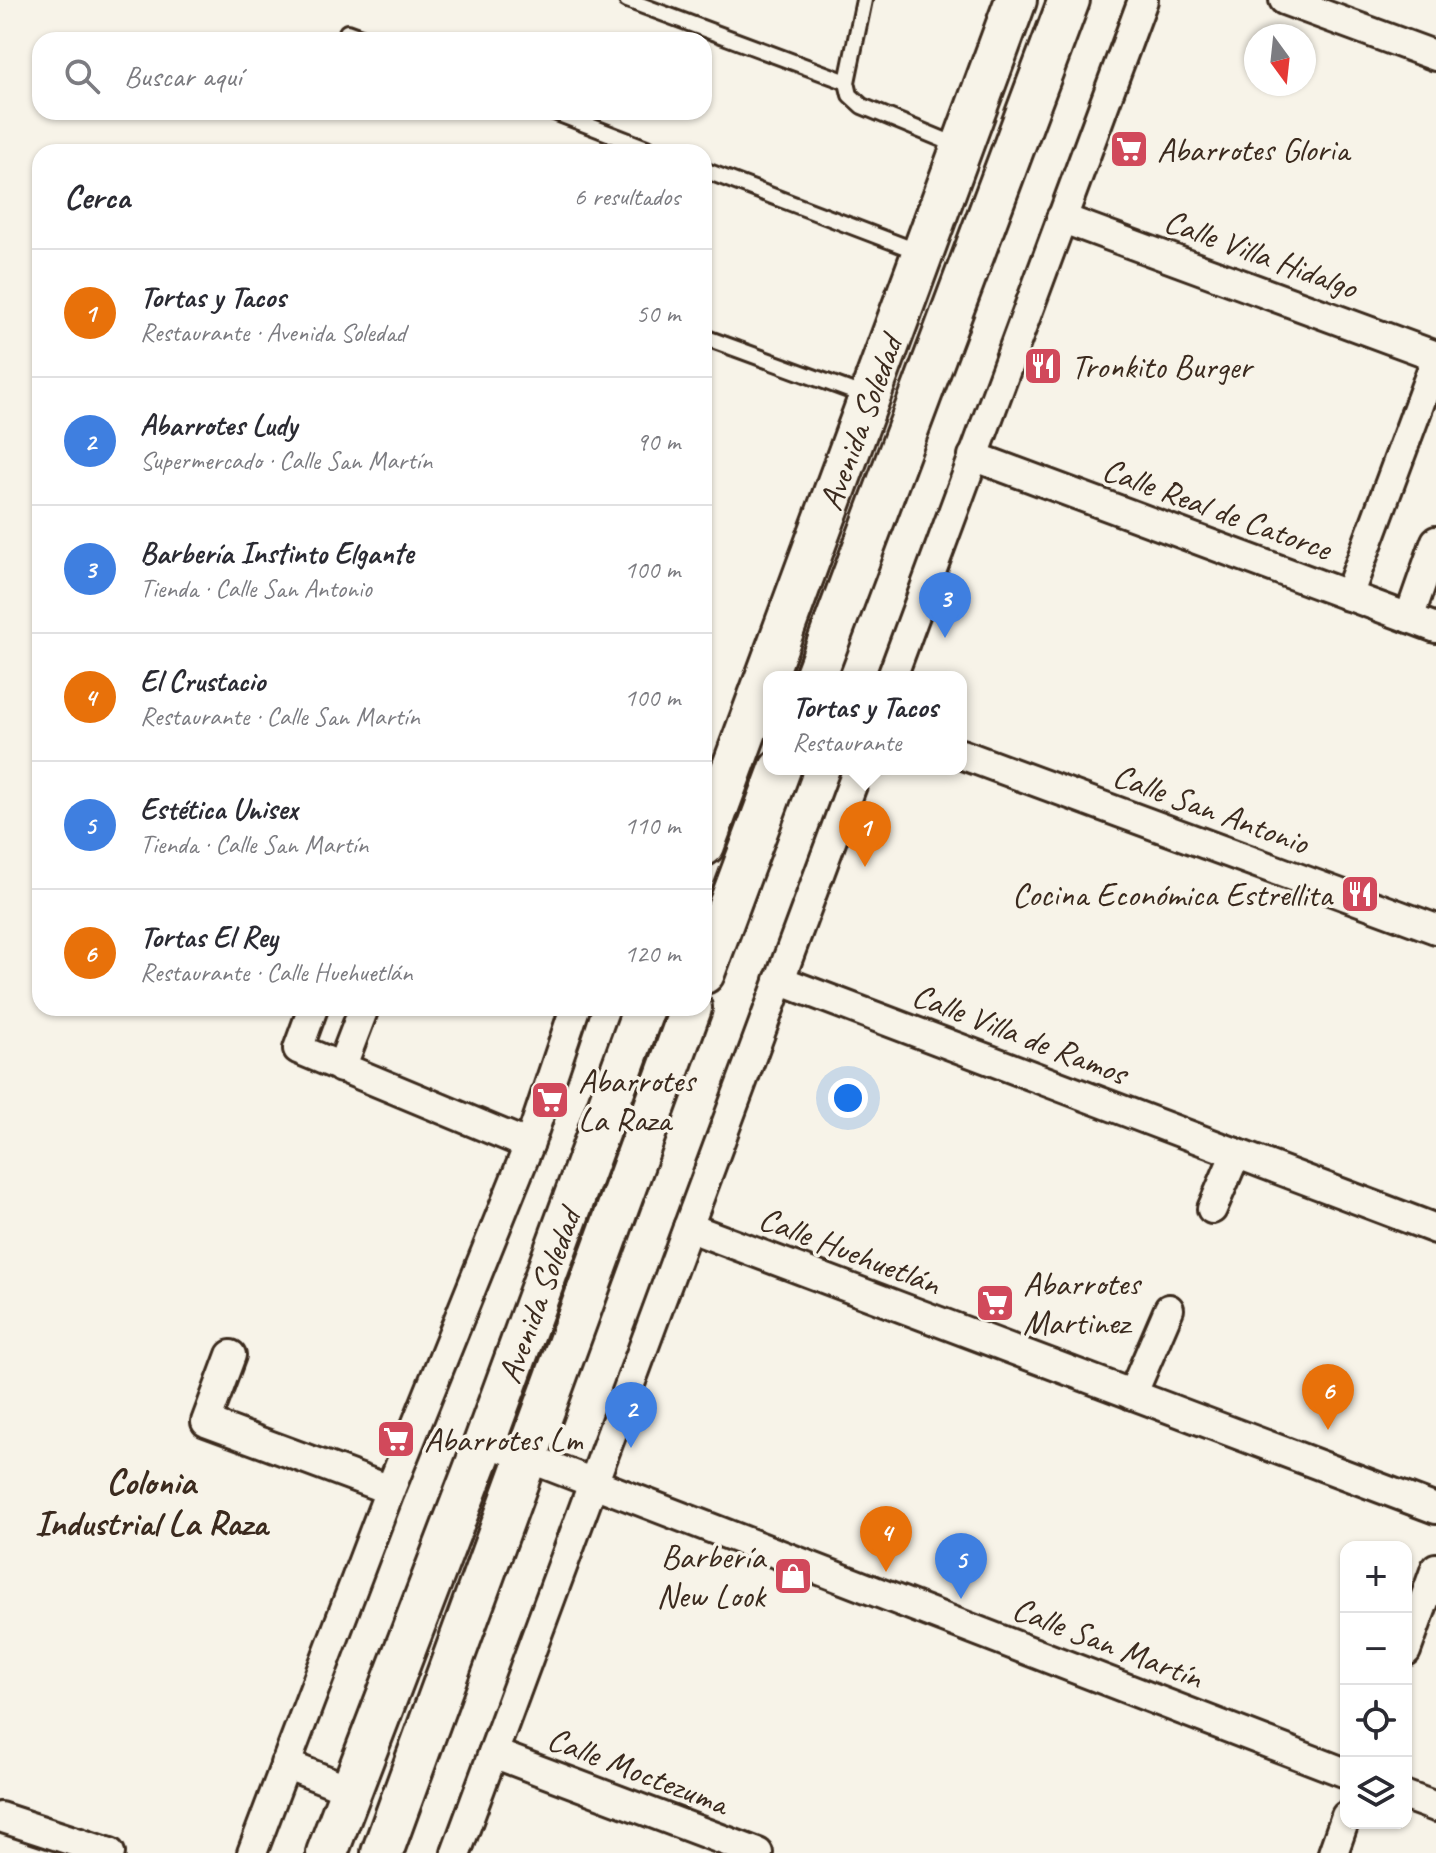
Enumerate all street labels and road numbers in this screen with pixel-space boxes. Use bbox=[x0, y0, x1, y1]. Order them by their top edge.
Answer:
street label: Calle Villa Hidalgo bbox=[1159, 199, 1365, 309]
street label: Avenida Soledad bbox=[809, 326, 914, 516]
street label: Calle Real de Catorce bbox=[1097, 447, 1339, 570]
street label: Calle San Antonio bbox=[1107, 753, 1316, 864]
street label: Calle Villa de Ramos bbox=[906, 973, 1136, 1095]
street label: Calle Huehuetlán bbox=[753, 1196, 948, 1305]
street label: Avenida Soledad bbox=[487, 1199, 592, 1389]
street label: Calle San Martín bbox=[1007, 1587, 1211, 1699]
street label: Calle Moctezuma bbox=[542, 1716, 737, 1826]

